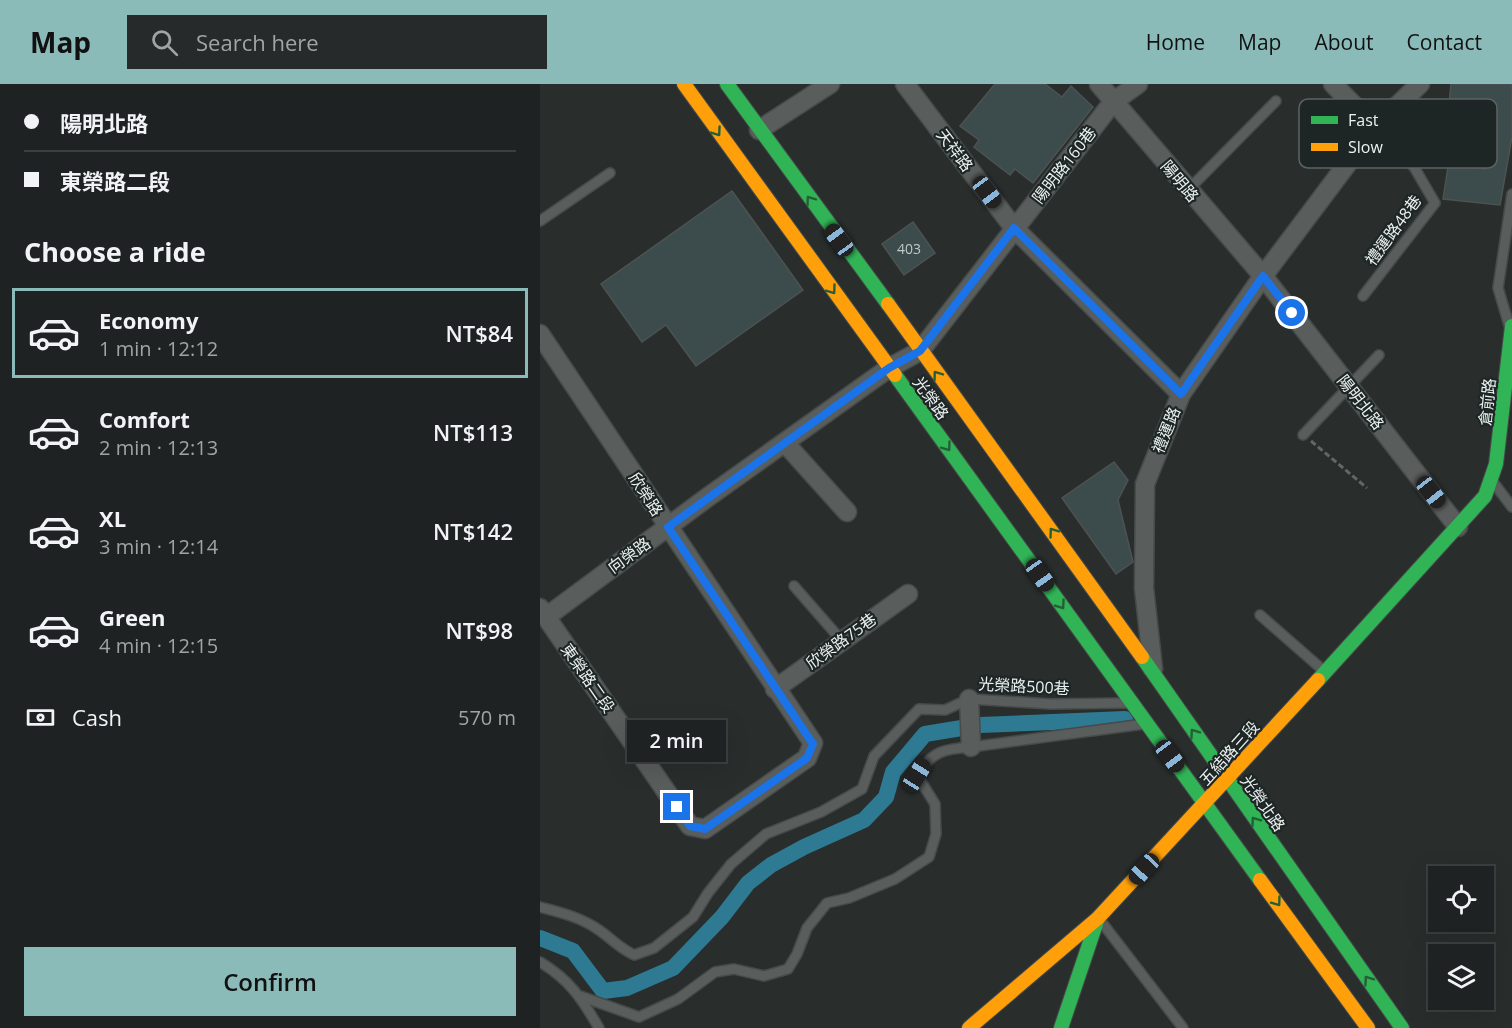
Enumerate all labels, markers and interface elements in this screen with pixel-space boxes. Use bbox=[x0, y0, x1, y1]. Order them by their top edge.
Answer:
search box bbox=[127, 15, 547, 69]
text: Map bbox=[30, 23, 91, 61]
icon: search bbox=[148, 26, 181, 59]
text: Search here bbox=[196, 27, 319, 57]
text: Home bbox=[1146, 28, 1205, 56]
text: Map bbox=[1238, 28, 1281, 56]
text: About bbox=[1314, 28, 1374, 56]
text: Contact bbox=[1407, 28, 1482, 56]
legend bbox=[1299, 99, 1497, 168]
text: 陽明北路 bbox=[60, 108, 148, 138]
text: Fast bbox=[1348, 109, 1379, 131]
street label: 陽明路160巷 bbox=[1027, 122, 1101, 208]
street label: 天祥路 bbox=[932, 124, 978, 176]
one-way arrow bbox=[710, 125, 721, 136]
text: Slow bbox=[1348, 136, 1383, 158]
street label: 陽明路 bbox=[1156, 156, 1204, 206]
text: 東榮路二段 bbox=[60, 166, 170, 196]
car bbox=[969, 172, 1005, 212]
street label: 禮運路48巷 bbox=[1360, 190, 1426, 270]
one-way arrow bbox=[806, 196, 817, 207]
car bbox=[821, 220, 857, 260]
text: Choose a ride bbox=[24, 233, 206, 270]
house number: 403 bbox=[897, 239, 921, 258]
one-way arrow bbox=[824, 283, 835, 294]
route start bbox=[1278, 299, 1305, 326]
text: Economy bbox=[99, 305, 198, 335]
icon: car bbox=[27, 306, 81, 360]
text: NT$84 bbox=[446, 318, 513, 348]
text: 1 min · 12:12 bbox=[99, 335, 218, 362]
street label: 陽明北路 bbox=[1333, 370, 1389, 434]
one-way arrow bbox=[933, 371, 944, 382]
street label: 光榮路 bbox=[908, 372, 954, 424]
street label: 倉前路 bbox=[1474, 377, 1500, 427]
text: Comfort bbox=[99, 404, 190, 434]
street label: 禮運路 bbox=[1147, 404, 1185, 456]
icon: car bbox=[27, 405, 81, 459]
text: NT$113 bbox=[433, 417, 513, 447]
text: 2 min · 12:13 bbox=[99, 434, 218, 461]
one-way arrow bbox=[940, 441, 951, 452]
street label: 欣榮路 bbox=[624, 468, 668, 520]
car bbox=[1413, 472, 1449, 512]
text: XL bbox=[99, 503, 126, 533]
icon: car bbox=[27, 504, 81, 558]
text: NT$142 bbox=[433, 516, 513, 546]
one-way arrow bbox=[1049, 528, 1060, 539]
street label: 向榮路 bbox=[603, 532, 655, 578]
text: 3 min · 12:14 bbox=[99, 533, 218, 560]
car bbox=[1022, 555, 1058, 595]
one-way arrow bbox=[1054, 599, 1065, 610]
text: Green bbox=[99, 602, 165, 632]
icon: car bbox=[27, 603, 81, 657]
street label: 欣榮路75巷 bbox=[801, 608, 881, 674]
text: NT$98 bbox=[446, 615, 513, 645]
text: 4 min · 12:15 bbox=[99, 632, 218, 659]
street label: 東榮路二段 bbox=[556, 639, 620, 717]
street label: 光榮路500巷 bbox=[978, 673, 1070, 699]
icon: cash bbox=[24, 701, 57, 734]
text: Cash bbox=[72, 702, 122, 732]
text: 570 m bbox=[458, 704, 516, 731]
street label: 五結路三段 bbox=[1194, 716, 1264, 790]
callout: 2 min bbox=[628, 720, 726, 762]
text: 2 min bbox=[650, 727, 704, 754]
one-way arrow bbox=[1190, 729, 1201, 740]
car bbox=[1152, 736, 1188, 776]
car bbox=[900, 755, 934, 795]
street label: 光榮北路 bbox=[1236, 770, 1290, 836]
route end bbox=[663, 793, 690, 820]
one-way arrow bbox=[1251, 817, 1262, 828]
car bbox=[1125, 850, 1163, 888]
map controls bbox=[1428, 866, 1494, 1010]
button: locate bbox=[1428, 866, 1494, 932]
one-way arrow bbox=[1270, 895, 1281, 906]
button: layers bbox=[1428, 944, 1494, 1010]
button: Confirm bbox=[24, 947, 516, 1016]
one-way arrow bbox=[1364, 976, 1375, 987]

